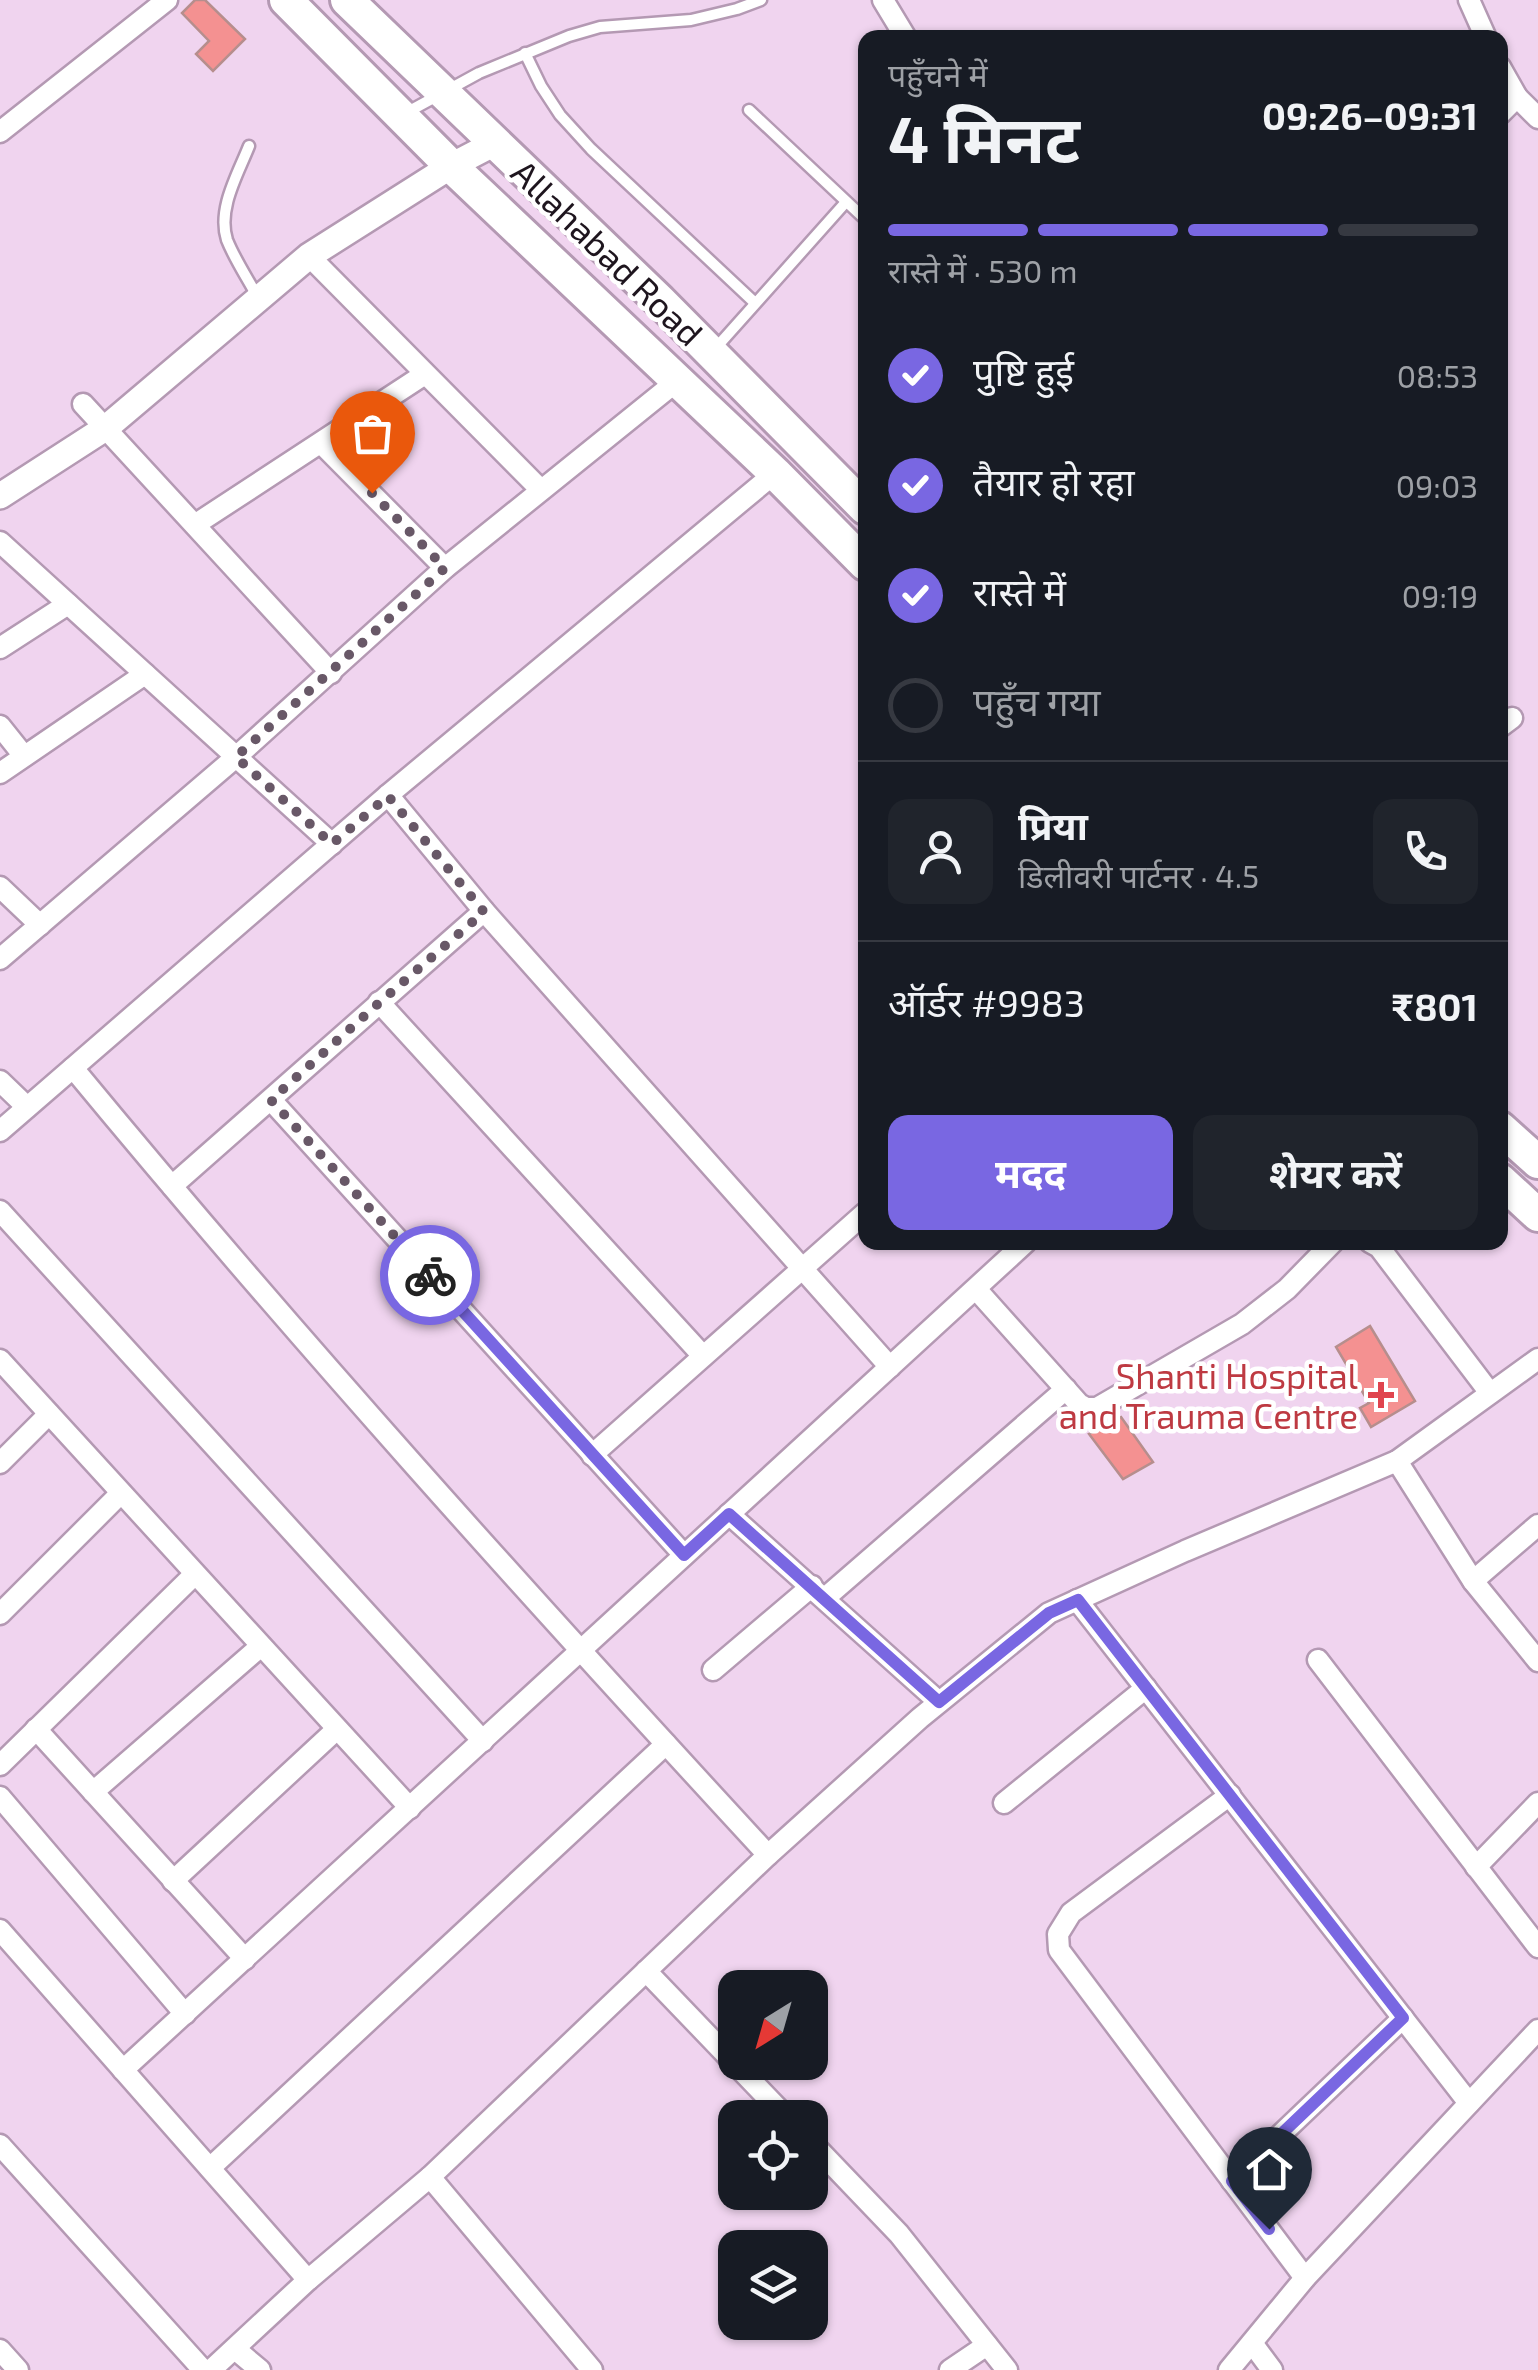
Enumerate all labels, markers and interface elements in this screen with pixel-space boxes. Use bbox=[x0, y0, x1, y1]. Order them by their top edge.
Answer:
text: पहुँचने में bbox=[888, 55, 988, 93]
text: 09:26–09:31 bbox=[1262, 92, 1478, 138]
text: 4 मिनट bbox=[888, 98, 1080, 176]
street label: Allahabad Road bbox=[504, 150, 712, 354]
text: रास्ते में · 530 m bbox=[888, 251, 1078, 289]
icon: check bbox=[888, 348, 943, 403]
text: पुष्टि हुई bbox=[973, 348, 1074, 394]
text: 08:53 bbox=[1397, 356, 1478, 394]
pin bbox=[330, 391, 415, 494]
icon: bag bbox=[345, 406, 400, 461]
icon: check bbox=[888, 458, 943, 513]
text: तैयार हो रहा bbox=[973, 458, 1135, 504]
text: 09:03 bbox=[1396, 466, 1478, 504]
icon: check bbox=[888, 568, 943, 623]
text: रास्ते में bbox=[973, 568, 1066, 614]
text: 09:19 bbox=[1402, 576, 1478, 614]
text: पहुँच गया bbox=[973, 678, 1101, 724]
button: person bbox=[888, 799, 993, 904]
button: phone bbox=[1373, 799, 1478, 904]
text: प्रिया bbox=[1018, 802, 1088, 848]
text: डिलीवरी पार्टनर · 4.5 bbox=[1018, 856, 1259, 894]
text: ऑर्डर #9983 bbox=[888, 979, 1085, 1025]
text: ₹801 bbox=[1391, 983, 1478, 1029]
button: मदद bbox=[888, 1115, 1173, 1230]
button: शेयर करें bbox=[1193, 1115, 1478, 1230]
courier bbox=[380, 1225, 480, 1325]
icon: bike bbox=[403, 1248, 458, 1303]
place label: Shanti Hospital and Trauma Centre bbox=[1059, 1354, 1359, 1436]
marker: Shanti Hospital and Trauma Centre bbox=[1368, 1382, 1394, 1408]
north arrow bbox=[718, 1970, 828, 2080]
map controls bbox=[718, 1970, 828, 2340]
button: locate bbox=[718, 2100, 828, 2210]
pin bbox=[1227, 2127, 1312, 2230]
icon: home bbox=[1242, 2142, 1297, 2197]
button: layers bbox=[718, 2230, 828, 2340]

